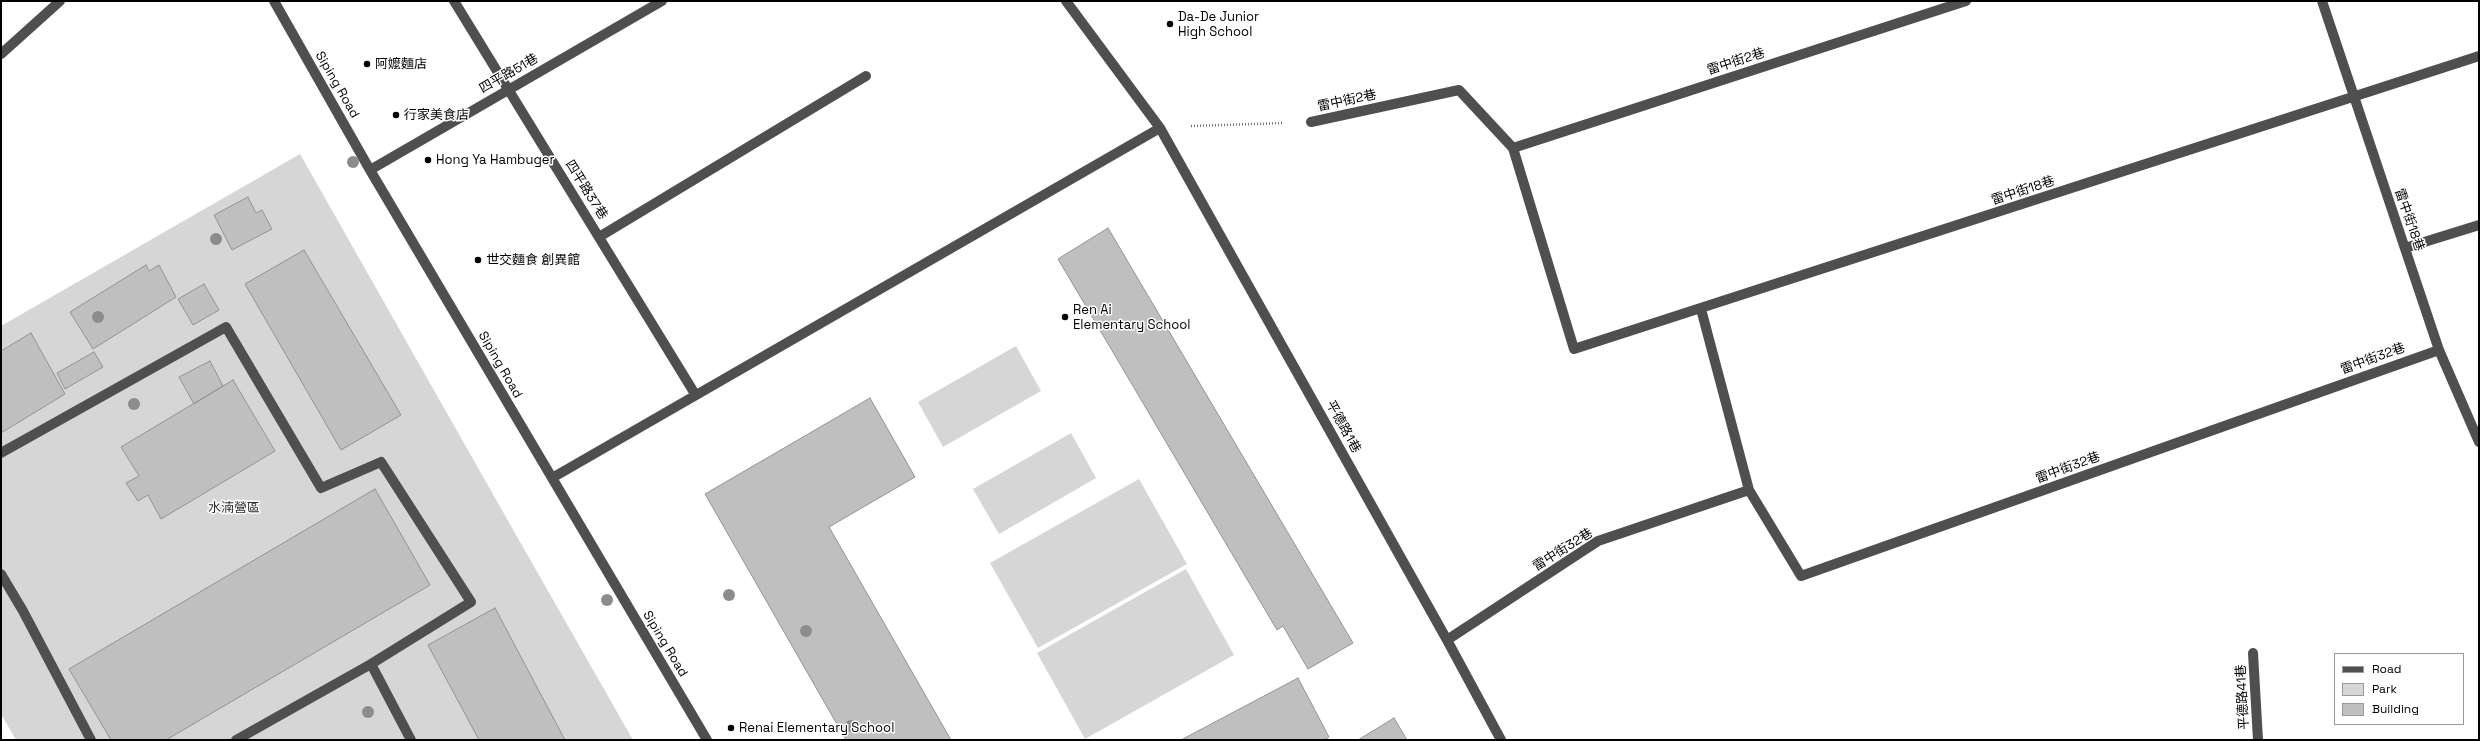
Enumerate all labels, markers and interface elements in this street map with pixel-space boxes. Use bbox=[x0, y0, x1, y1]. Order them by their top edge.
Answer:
place label: Da-De Junior High School bbox=[1178, 9, 1259, 40]
marker: Da-De Junior High School bbox=[1165, 19, 1175, 29]
street label: 雷中街2巷 bbox=[1705, 45, 1767, 79]
street label: Siping Road bbox=[312, 49, 362, 121]
street label: 四平路51巷 bbox=[477, 51, 541, 97]
place label: 阿嬤麵店 bbox=[375, 56, 427, 72]
marker: 阿嬤麵店 bbox=[362, 59, 372, 69]
street label: 雷中街2巷 bbox=[1316, 87, 1378, 115]
place label: 行家美食店 bbox=[404, 107, 469, 123]
marker: 行家美食店 bbox=[391, 110, 401, 120]
place label: Hong Ya Hambuger bbox=[436, 152, 554, 168]
marker: Hong Ya Hambuger bbox=[423, 155, 433, 165]
street label: 四平路37巷 bbox=[562, 157, 610, 223]
street label: 雷中街18巷 bbox=[1989, 173, 2057, 209]
street label: 雷中街18巷 bbox=[2391, 186, 2427, 254]
place label: 世交麵食 創異館 bbox=[486, 252, 580, 268]
marker: 世交麵食 創異館 bbox=[473, 255, 483, 265]
place label: Ren Ai Elementary School bbox=[1073, 302, 1190, 333]
marker: Ren Ai Elementary School bbox=[1060, 312, 1070, 322]
street label: Siping Road bbox=[475, 329, 525, 401]
street label: 雷中街32巷 bbox=[2339, 340, 2407, 378]
street label: 平德路1巷 bbox=[1322, 398, 1364, 456]
street label: 雷中街32巷 bbox=[2034, 449, 2102, 487]
park label: 水湳營區 bbox=[208, 500, 260, 516]
street label: 雷中街32巷 bbox=[1530, 525, 1596, 575]
street label: Siping Road bbox=[639, 608, 691, 680]
legend bbox=[2334, 653, 2464, 725]
text: Road bbox=[2372, 661, 2401, 677]
street label: 平德路41巷 bbox=[2234, 664, 2252, 730]
text: Park bbox=[2372, 681, 2397, 697]
text: Building bbox=[2372, 701, 2419, 717]
place label: Renai Elementary School bbox=[739, 720, 894, 736]
marker: Renai Elementary School bbox=[726, 723, 736, 733]

